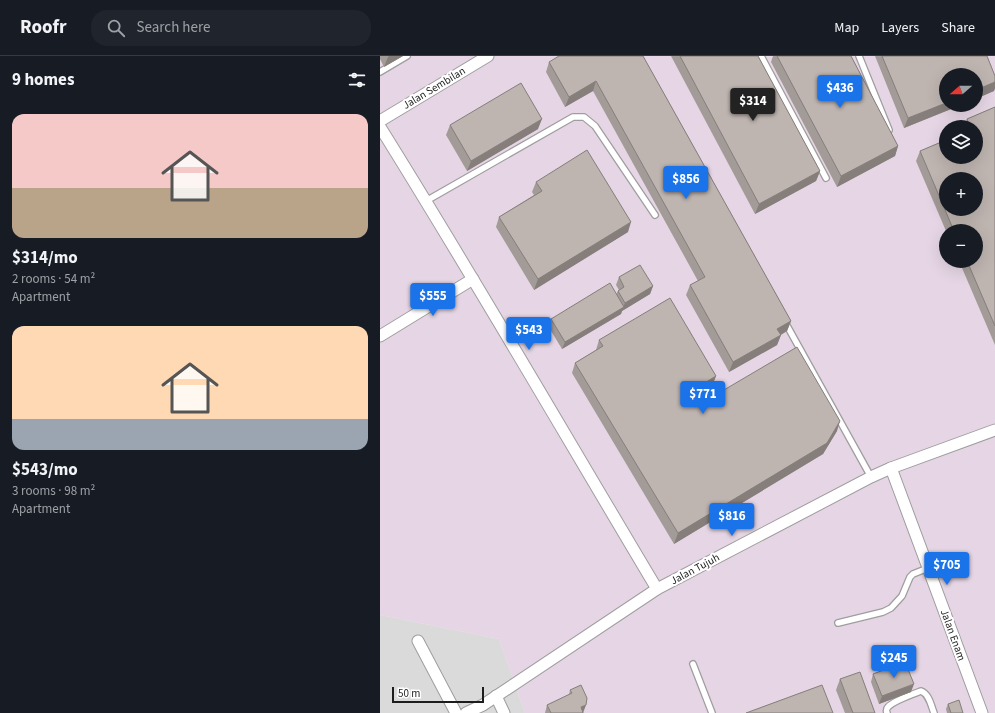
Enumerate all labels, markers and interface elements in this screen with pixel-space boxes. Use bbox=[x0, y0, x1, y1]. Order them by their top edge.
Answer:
search box bbox=[91, 10, 371, 46]
text: Roofr bbox=[20, 14, 67, 41]
icon: search bbox=[105, 17, 127, 39]
text: Search here bbox=[137, 17, 210, 38]
text: Map bbox=[834, 18, 859, 38]
text: Layers bbox=[881, 18, 919, 38]
text: Share bbox=[941, 18, 975, 38]
street label: Jalan Sembilan bbox=[400, 63, 468, 113]
text: 9 homes bbox=[12, 68, 74, 92]
north arrow bbox=[939, 68, 983, 112]
map controls bbox=[939, 68, 983, 268]
icon: filters bbox=[346, 69, 368, 91]
pin: $436 bbox=[816, 75, 864, 109]
text: $436 bbox=[826, 79, 854, 97]
pin: $314 bbox=[729, 88, 777, 122]
text: $314 bbox=[739, 92, 767, 110]
button: layers bbox=[939, 120, 983, 164]
icon: home bbox=[154, 140, 226, 212]
pin: $856 bbox=[662, 166, 710, 200]
text: $856 bbox=[672, 170, 700, 188]
button: + bbox=[939, 172, 983, 216]
button: − bbox=[939, 224, 983, 268]
text: $314/mo bbox=[12, 246, 78, 270]
text: 2 rooms · 54 m² bbox=[12, 270, 95, 288]
pin: $555 bbox=[409, 283, 457, 317]
text: $555 bbox=[419, 287, 447, 305]
text: Apartment bbox=[12, 288, 70, 306]
pin: $543 bbox=[505, 317, 553, 351]
text: $543 bbox=[515, 321, 543, 339]
icon: home bbox=[154, 352, 226, 424]
pin: $771 bbox=[679, 381, 727, 415]
text: $771 bbox=[689, 385, 717, 403]
text: $543/mo bbox=[12, 458, 78, 482]
text: 3 rooms · 98 m² bbox=[12, 482, 95, 500]
text: Apartment bbox=[12, 500, 70, 518]
pin: $816 bbox=[708, 503, 756, 537]
text: $816 bbox=[718, 507, 746, 525]
street label: Jalan Tujuh bbox=[668, 550, 722, 588]
pin: $705 bbox=[923, 552, 971, 586]
text: $705 bbox=[933, 556, 961, 574]
street label: Jalan Enam bbox=[937, 607, 969, 663]
pin: $245 bbox=[870, 645, 918, 679]
text: $245 bbox=[880, 649, 908, 667]
scale bar bbox=[392, 685, 484, 704]
text: 50 m bbox=[398, 686, 420, 701]

